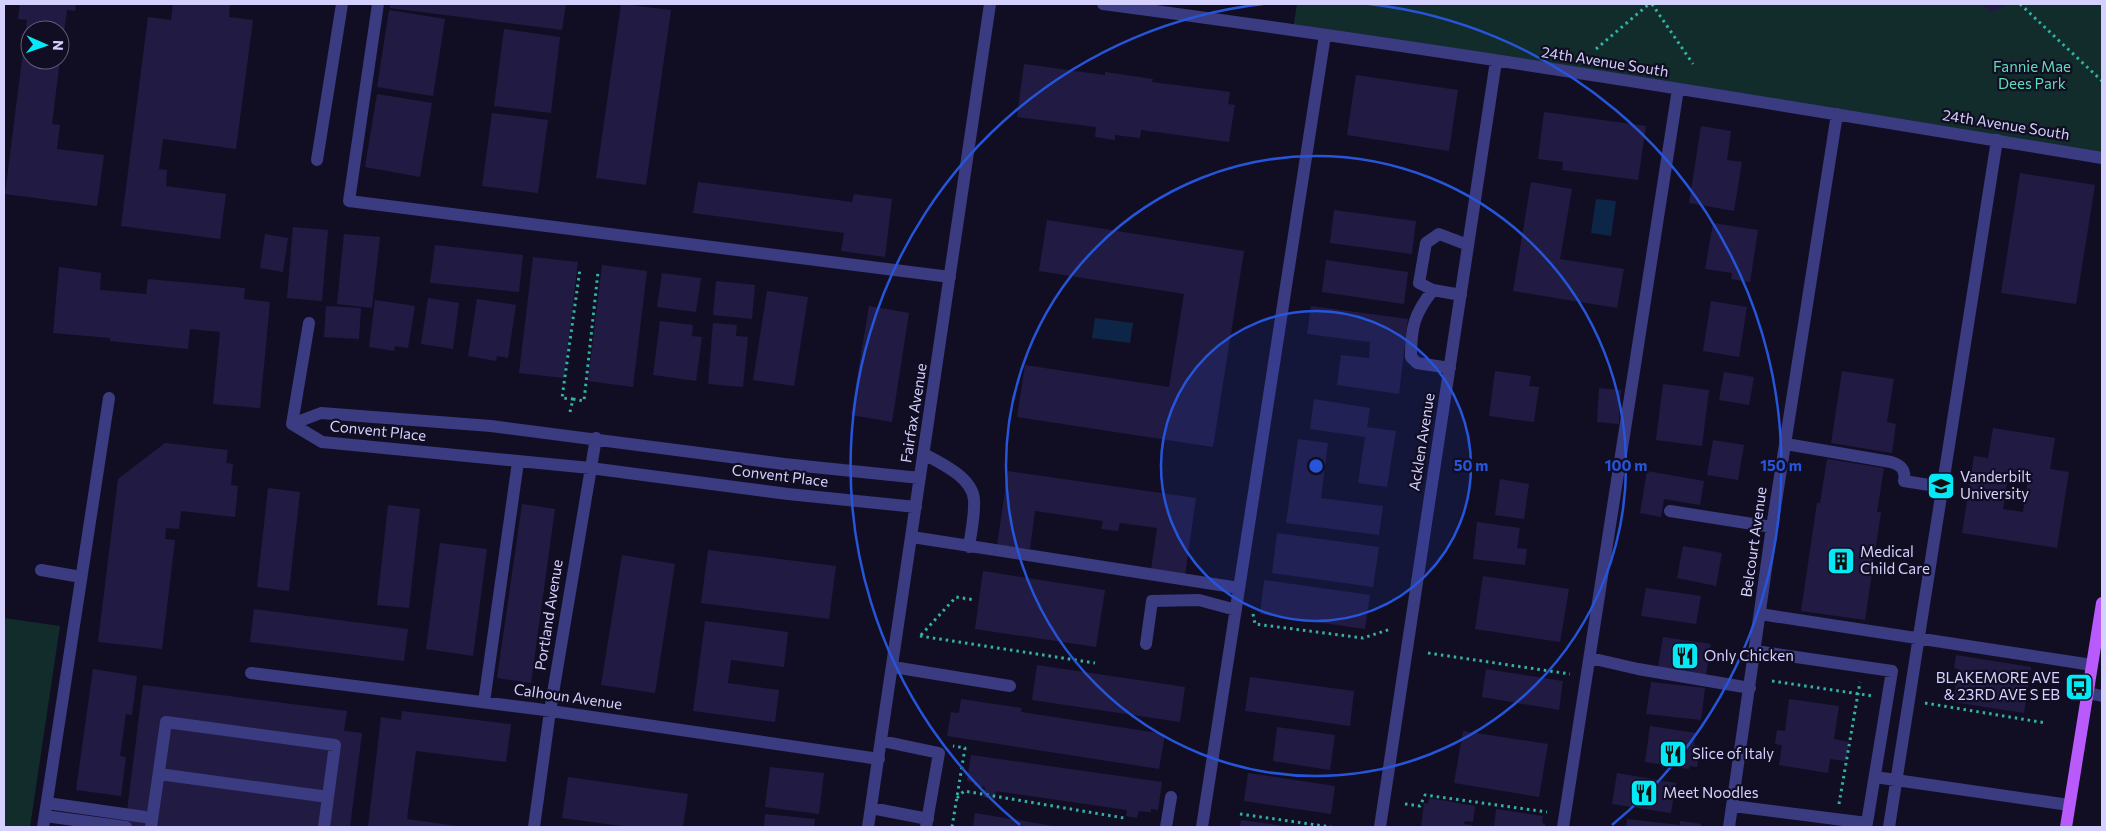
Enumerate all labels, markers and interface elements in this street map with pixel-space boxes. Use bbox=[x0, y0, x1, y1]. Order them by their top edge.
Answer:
north arrow bbox=[20, 20, 70, 70]
text: N bbox=[50, 40, 67, 51]
street label: 24th Avenue South bbox=[1540, 42, 1670, 80]
park label: Fannie Mae Dees Park bbox=[1993, 57, 2071, 92]
street label: 24th Avenue South bbox=[1941, 105, 2071, 143]
street label: Fairfax Avenue bbox=[896, 362, 930, 464]
street label: Acklen Avenue bbox=[1404, 392, 1438, 492]
street label: Convent Place bbox=[329, 416, 427, 444]
text: 50 m bbox=[1454, 456, 1488, 474]
text: 100 m bbox=[1605, 456, 1647, 474]
text: 150 m bbox=[1760, 456, 1802, 474]
centre of rings bbox=[1307, 457, 1325, 475]
street label: Convent Place bbox=[731, 460, 829, 490]
place label: Vanderbilt University bbox=[1960, 467, 2031, 502]
school or university icon: Vanderbilt University bbox=[1926, 471, 1956, 501]
street label: Belcourt Avenue bbox=[1736, 485, 1770, 598]
place label: Medical Child Care bbox=[1860, 542, 1930, 577]
building icon: Medical Child Care bbox=[1826, 546, 1856, 576]
street label: Portland Avenue bbox=[530, 558, 566, 672]
restaurant icon: Only Chicken bbox=[1670, 641, 1700, 671]
place label: Only Chicken bbox=[1704, 646, 1794, 664]
place label: BLAKEMORE AVE & 23RD AVE S EB bbox=[1936, 668, 2060, 703]
bus stop icon: BLAKEMORE AVE & 23RD AVE S EB bbox=[2064, 672, 2094, 702]
street label: Calhoun Avenue bbox=[513, 679, 624, 713]
restaurant icon: Slice of Italy bbox=[1658, 739, 1688, 769]
place label: Slice of Italy bbox=[1692, 744, 1774, 762]
restaurant icon: Meet Noodles bbox=[1629, 778, 1659, 808]
place label: Meet Noodles bbox=[1663, 783, 1759, 801]

